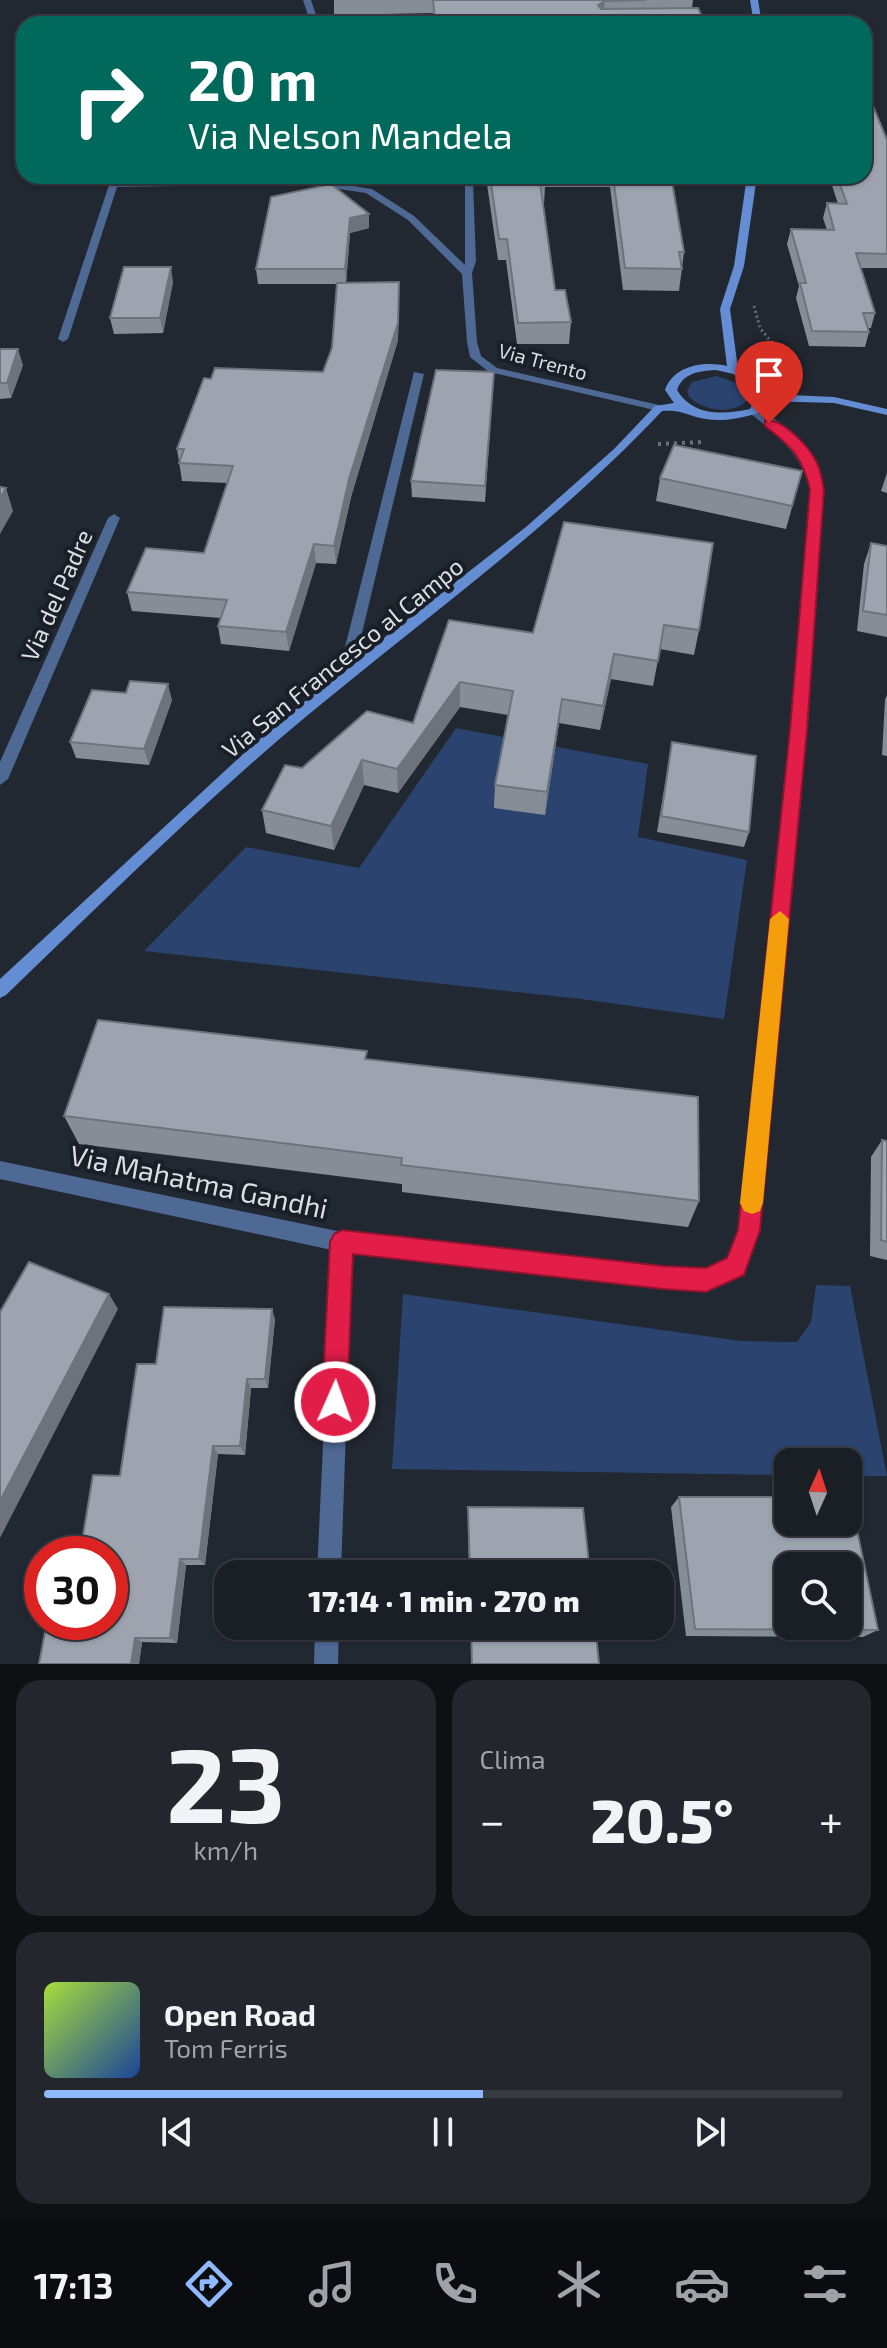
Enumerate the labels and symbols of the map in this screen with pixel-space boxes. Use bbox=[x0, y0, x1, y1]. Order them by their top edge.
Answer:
street label: Via Trento bbox=[496, 338, 590, 384]
pin bbox=[735, 341, 803, 423]
street label: Via del Padre bbox=[14, 525, 98, 665]
street label: Via San Francesco al Campo bbox=[216, 551, 468, 763]
street label: Via Mahatma Gandhi bbox=[67, 1137, 331, 1225]
position arrow bbox=[293, 1360, 377, 1444]
north arrow bbox=[774, 1448, 862, 1536]
speed limit sign: 30 bbox=[24, 1536, 128, 1640]

